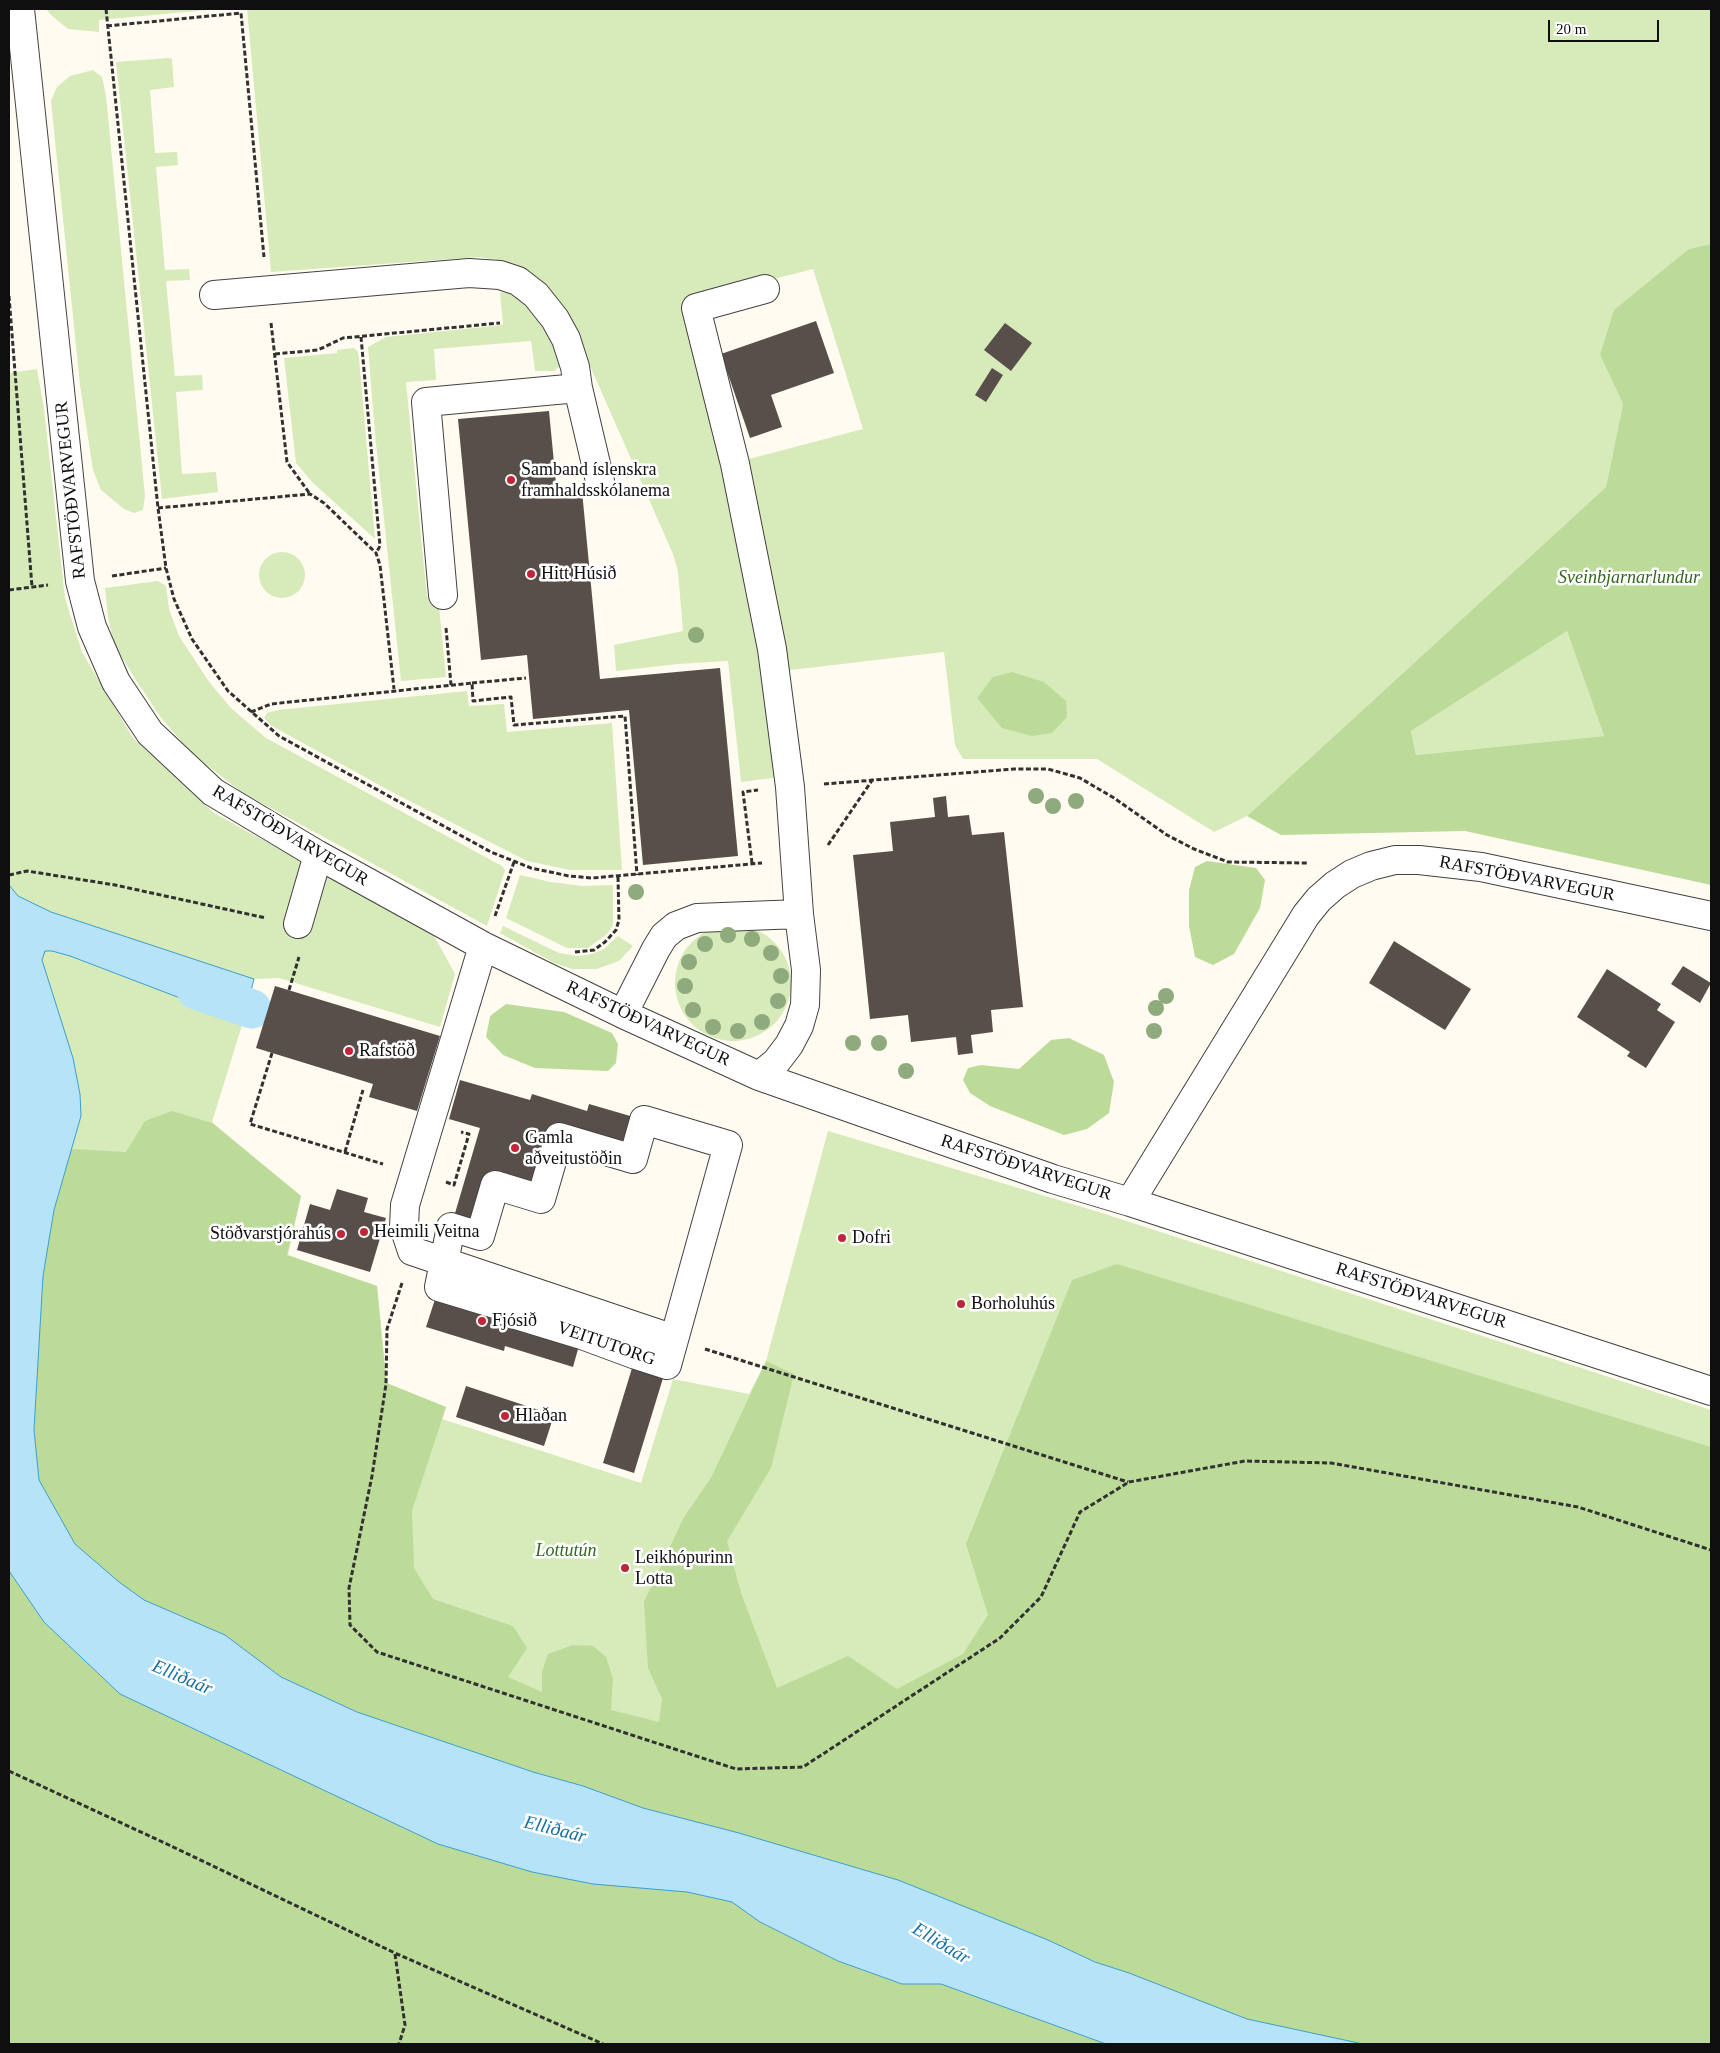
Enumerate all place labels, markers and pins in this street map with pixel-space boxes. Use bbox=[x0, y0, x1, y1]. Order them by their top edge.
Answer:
place label: Samband íslenskra framhaldsskólanema bbox=[521, 459, 670, 502]
marker: Samband íslenskra framhaldsskólanema bbox=[505, 474, 517, 486]
place label: Hitt Húsið bbox=[541, 563, 617, 585]
marker: Hitt Húsið bbox=[525, 568, 537, 580]
place label: Rafstöð bbox=[359, 1040, 415, 1062]
marker: Rafstöð bbox=[343, 1045, 355, 1057]
place label: Gamla aðveitustöðin bbox=[525, 1127, 622, 1170]
marker: Gamla aðveitustöðin bbox=[509, 1142, 521, 1154]
place label: Heimili Veitna bbox=[374, 1221, 479, 1243]
place label: Stöðvarstjórahús bbox=[210, 1223, 331, 1245]
marker: Heimili Veitna bbox=[358, 1226, 370, 1238]
place label: Dofri bbox=[852, 1227, 891, 1249]
marker: Stöðvarstjórahús bbox=[335, 1228, 347, 1240]
marker: Dofri bbox=[836, 1232, 848, 1244]
place label: Borholuhús bbox=[971, 1293, 1055, 1315]
marker: Borholuhús bbox=[955, 1298, 967, 1310]
place label: Fjósið bbox=[492, 1310, 537, 1332]
marker: Fjósið bbox=[476, 1315, 488, 1327]
place label: Hlaðan bbox=[515, 1405, 567, 1427]
marker: Hlaðan bbox=[499, 1410, 511, 1422]
place label: Leikhópurinn Lotta bbox=[635, 1547, 733, 1590]
marker: Leikhópurinn Lotta bbox=[619, 1562, 631, 1574]

